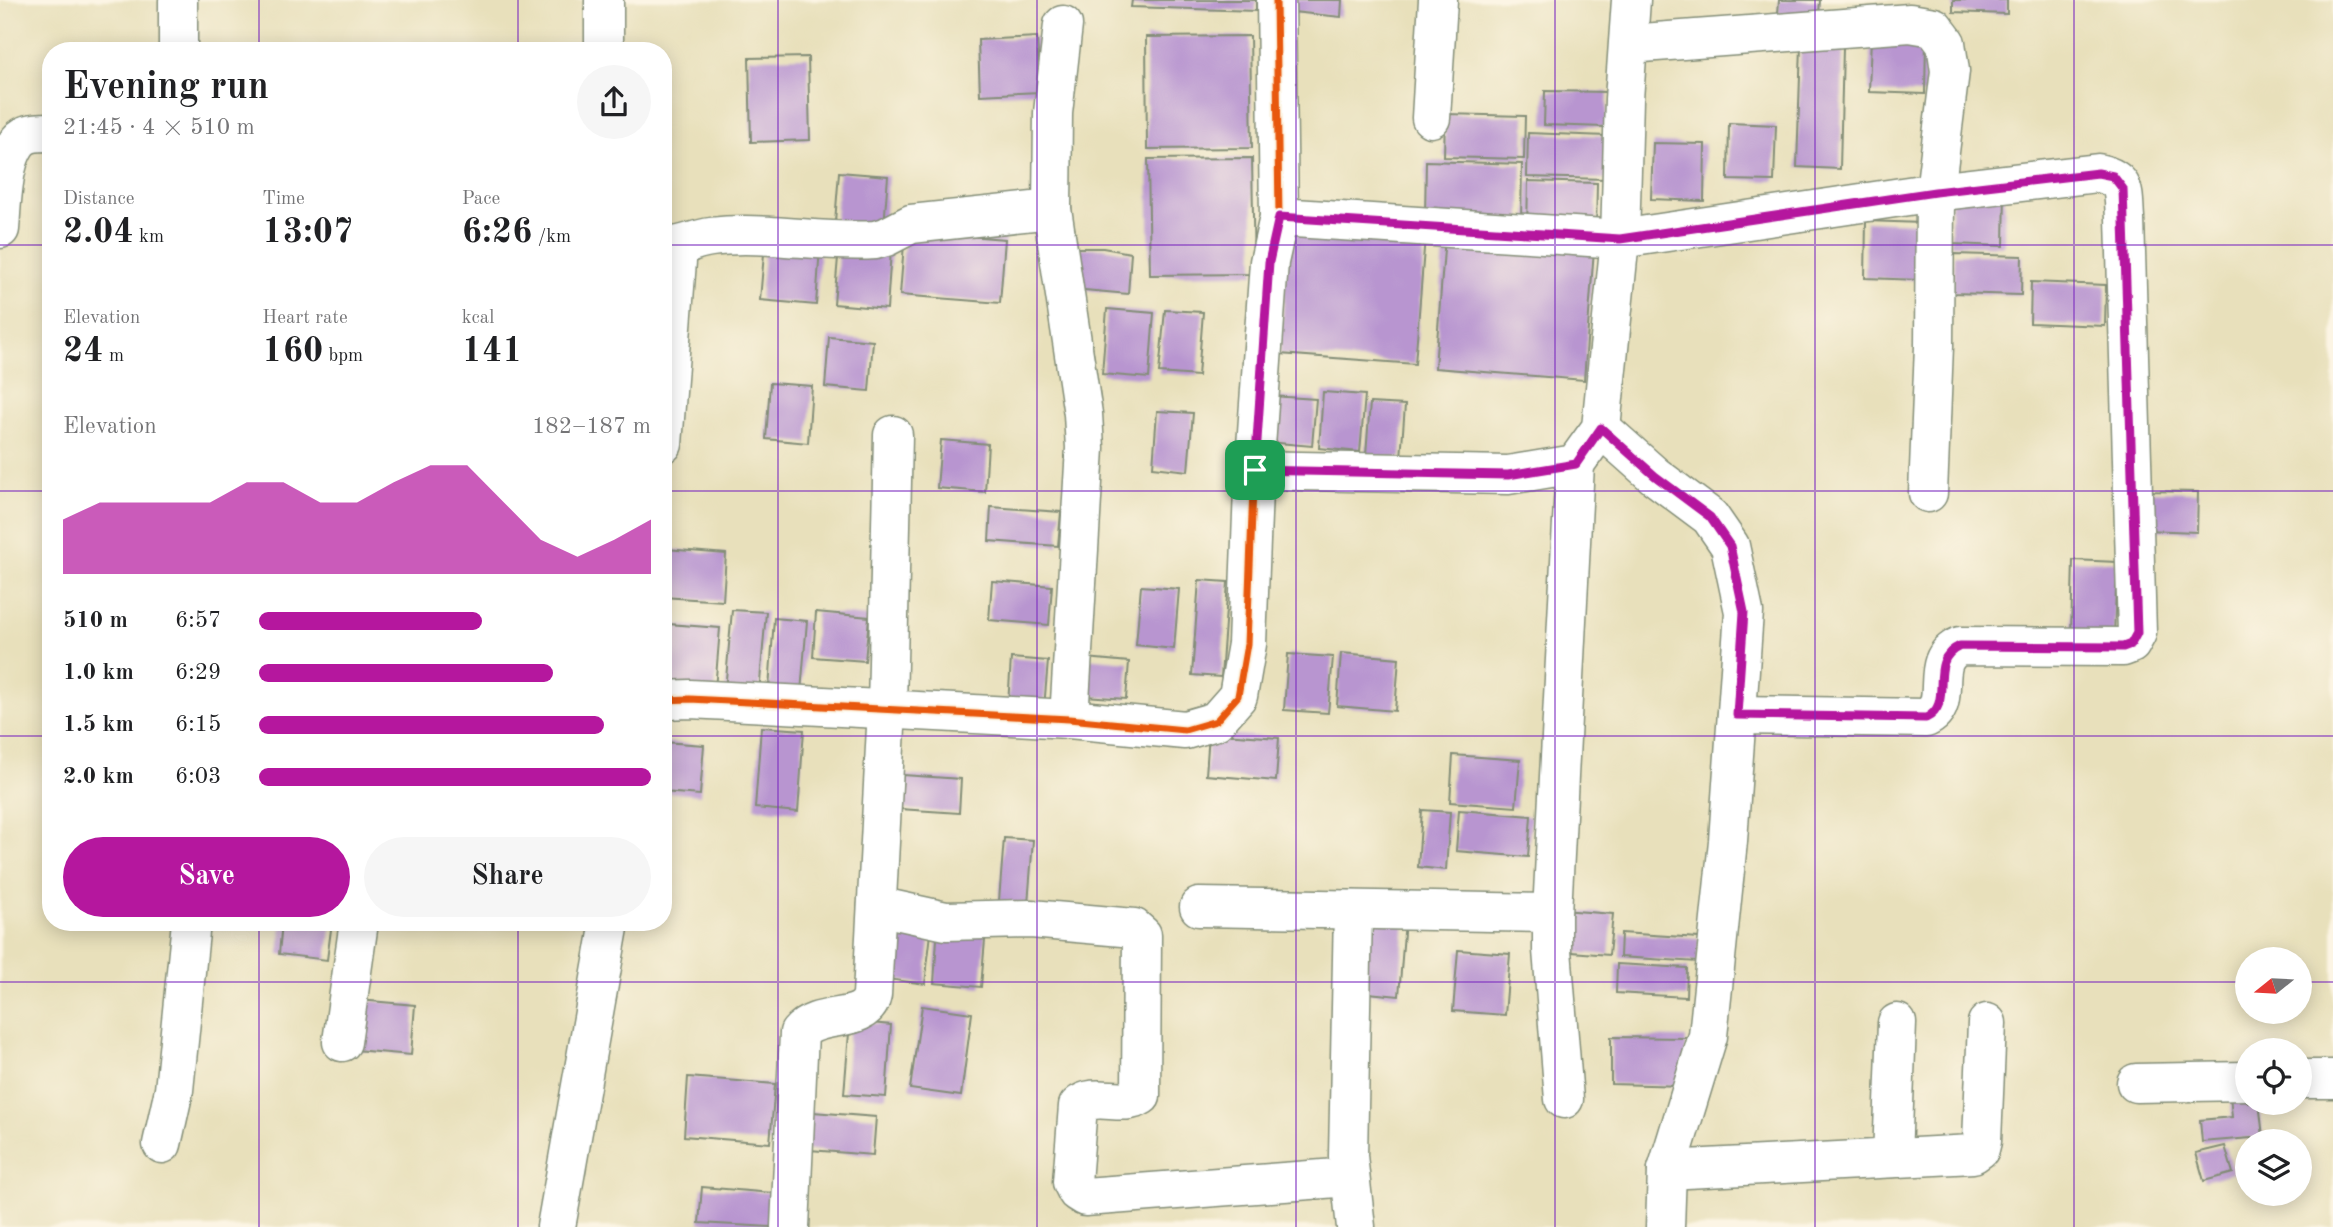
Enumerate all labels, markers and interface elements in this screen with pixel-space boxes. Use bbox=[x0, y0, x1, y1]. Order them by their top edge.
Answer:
button: share bbox=[577, 65, 651, 139]
text: Evening run bbox=[63, 69, 269, 107]
text: 21:45 · 4 × 510 m bbox=[63, 116, 255, 139]
text: Distance bbox=[63, 190, 135, 209]
text: Time bbox=[262, 190, 305, 209]
text: Pace bbox=[462, 190, 500, 209]
text: 2.04 bbox=[63, 215, 134, 250]
text: 13:07 bbox=[262, 215, 353, 250]
text: 6:26 bbox=[462, 215, 532, 250]
text: km bbox=[134, 228, 164, 247]
text: /km bbox=[532, 228, 571, 247]
text: Elevation bbox=[63, 309, 140, 328]
text: Heart rate bbox=[262, 309, 348, 328]
text: kcal bbox=[462, 309, 494, 328]
text: 24 bbox=[63, 334, 104, 369]
text: 160 bbox=[262, 334, 323, 369]
text: 141 bbox=[462, 334, 523, 369]
text: m bbox=[104, 347, 124, 366]
text: bpm bbox=[323, 347, 363, 366]
text: Elevation bbox=[63, 415, 157, 438]
text: 182–187 m bbox=[532, 415, 651, 438]
pin bbox=[1225, 440, 1285, 500]
icon: arrive bbox=[1236, 451, 1274, 489]
text: 510 m bbox=[63, 609, 128, 632]
text: 6:57 bbox=[175, 609, 221, 632]
text: 1.0 km bbox=[63, 661, 134, 684]
text: 6:29 bbox=[175, 661, 221, 684]
text: 1.5 km bbox=[63, 713, 134, 736]
text: 6:15 bbox=[175, 713, 221, 736]
text: 2.0 km bbox=[63, 765, 134, 788]
text: 6:03 bbox=[175, 765, 221, 788]
button: Save bbox=[63, 837, 350, 917]
button: Share bbox=[364, 837, 651, 917]
north arrow bbox=[2235, 947, 2312, 1024]
map controls bbox=[2235, 947, 2312, 1206]
button: locate bbox=[2235, 1038, 2312, 1115]
button: layers bbox=[2235, 1129, 2312, 1206]

